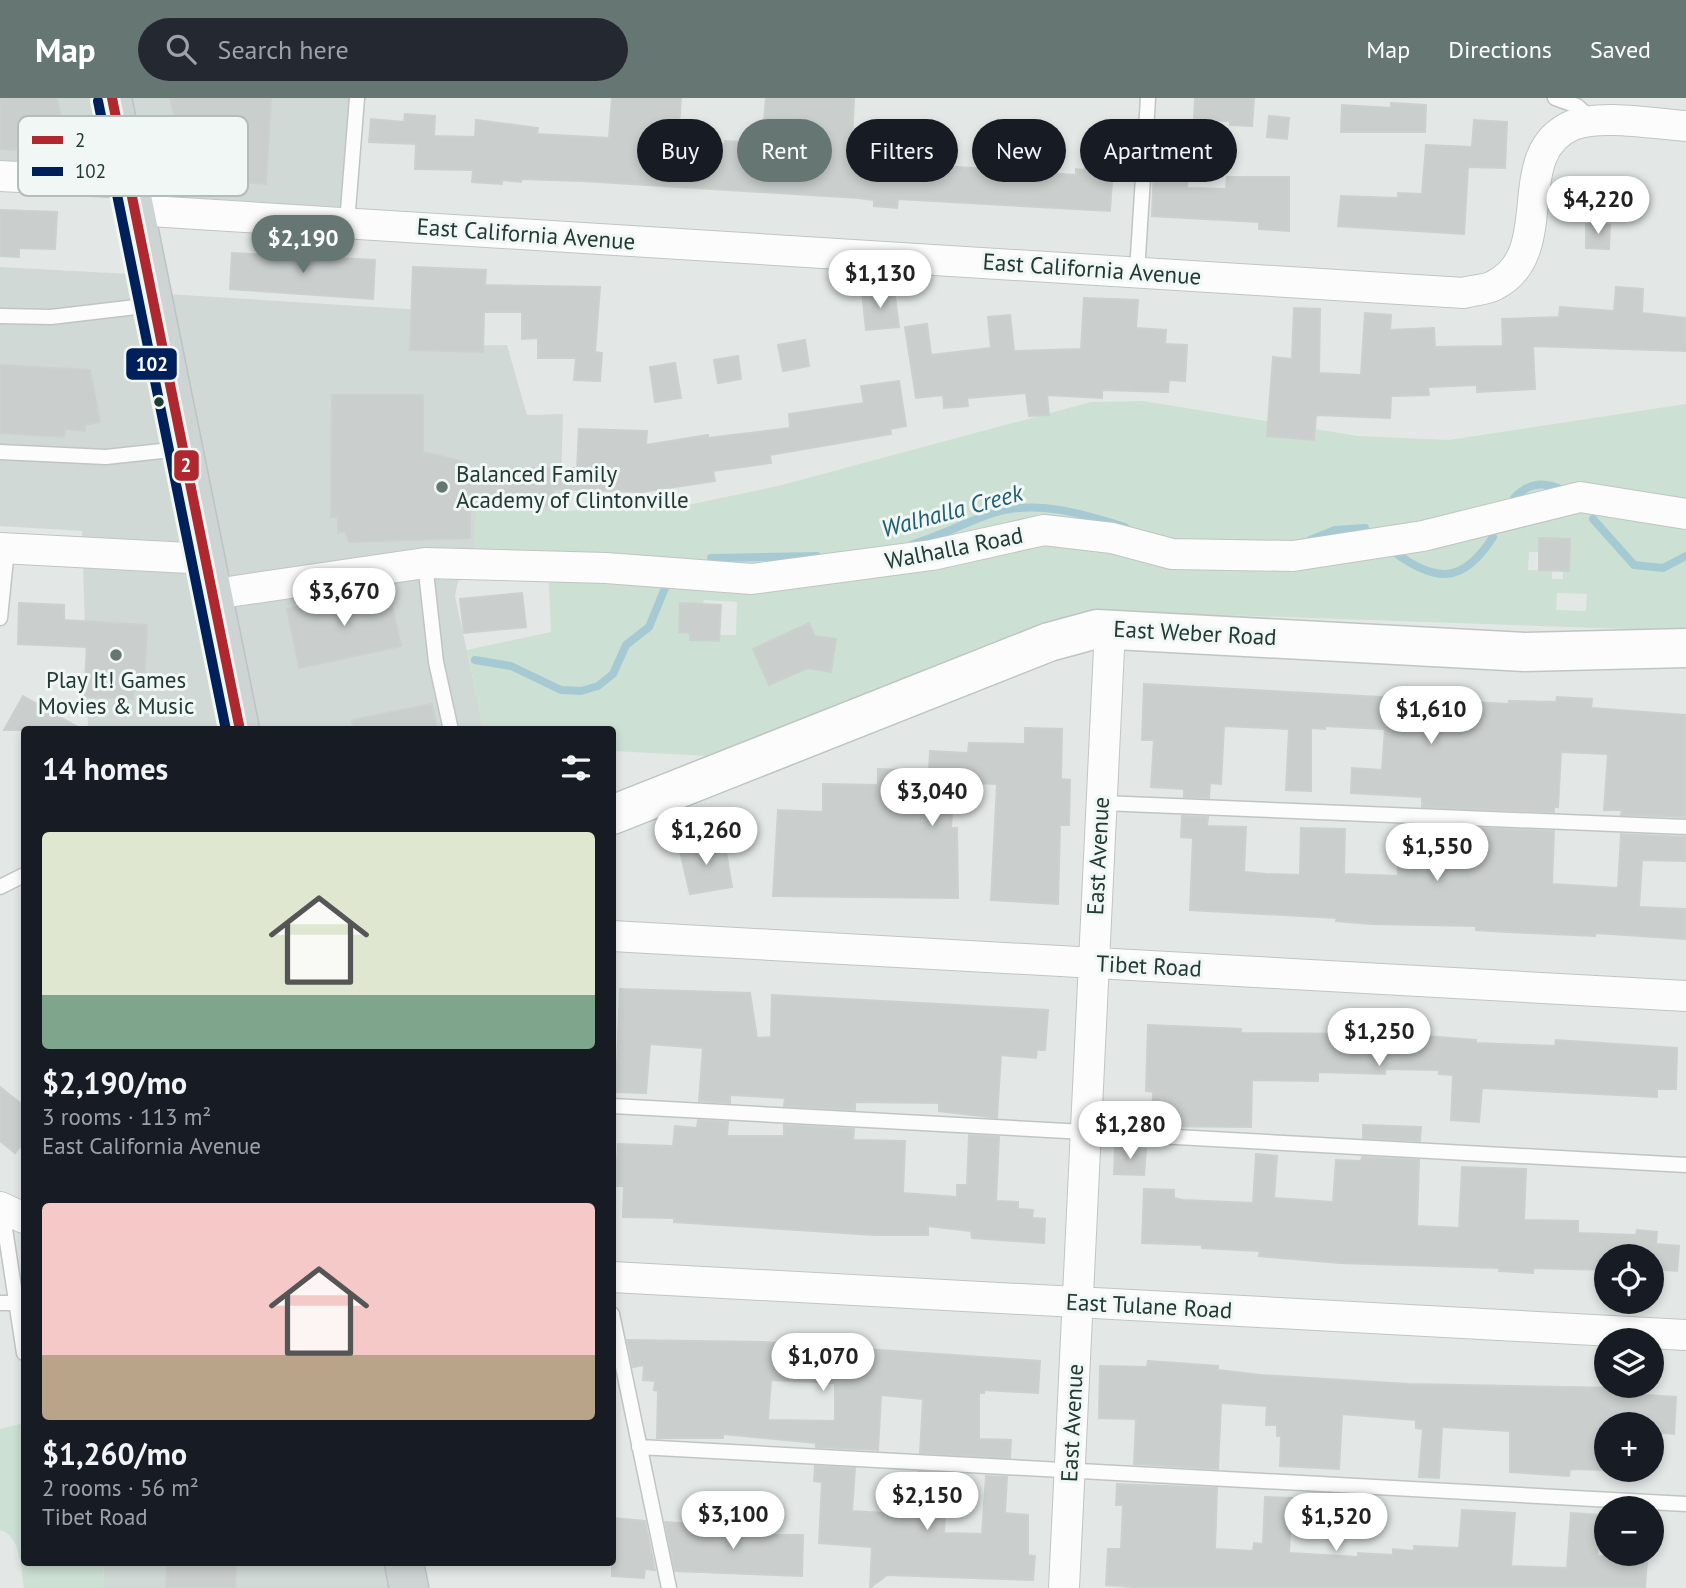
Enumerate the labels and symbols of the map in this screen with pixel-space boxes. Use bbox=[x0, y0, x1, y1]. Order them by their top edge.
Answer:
legend bbox=[18, 116, 248, 196]
text: 2 bbox=[75, 128, 85, 152]
text: 102 bbox=[75, 159, 106, 183]
pin: $4,220 bbox=[1541, 176, 1655, 236]
street label: East California Avenue bbox=[416, 211, 636, 256]
pin: $2,190 bbox=[246, 216, 360, 275]
street label: East California Avenue bbox=[982, 246, 1202, 291]
pin: $1,130 bbox=[823, 250, 937, 310]
line badge: 102 bbox=[125, 347, 178, 381]
text: 102 bbox=[136, 352, 168, 376]
unlabelled marker bbox=[152, 395, 166, 409]
line badge: 2 bbox=[173, 449, 200, 482]
text: 2 bbox=[181, 453, 191, 477]
place label: Balanced Family Academy of Clintonville bbox=[456, 459, 689, 514]
water label: Walhalla Creek bbox=[878, 476, 1027, 544]
marker: Balanced Family Academy of Clintonville bbox=[434, 479, 450, 495]
street label: Walhalla Road bbox=[882, 520, 1025, 575]
pin: $3,670 bbox=[287, 568, 401, 628]
street label: East Weber Road bbox=[1113, 614, 1277, 651]
marker: Play It! Games Movies & Music bbox=[108, 647, 124, 663]
place label: Play It! Games Movies & Music bbox=[38, 665, 194, 720]
pin: $1,610 bbox=[1374, 686, 1488, 746]
pin: $3,040 bbox=[875, 768, 989, 828]
street label: East Avenue bbox=[1080, 796, 1115, 916]
pin: $1,260 bbox=[649, 808, 763, 867]
pin: $1,550 bbox=[1380, 824, 1494, 883]
street label: Tibet Road bbox=[1096, 948, 1203, 983]
pin: $1,250 bbox=[1322, 1009, 1436, 1068]
pin: $1,280 bbox=[1073, 1102, 1187, 1161]
street label: East Tulane Road bbox=[1065, 1287, 1233, 1324]
pin: $1,070 bbox=[766, 1334, 880, 1393]
street label: East Avenue bbox=[1054, 1363, 1089, 1483]
pin: $2,150 bbox=[870, 1472, 984, 1532]
pin: $3,100 bbox=[676, 1492, 790, 1551]
pin: $1,520 bbox=[1279, 1494, 1393, 1553]

